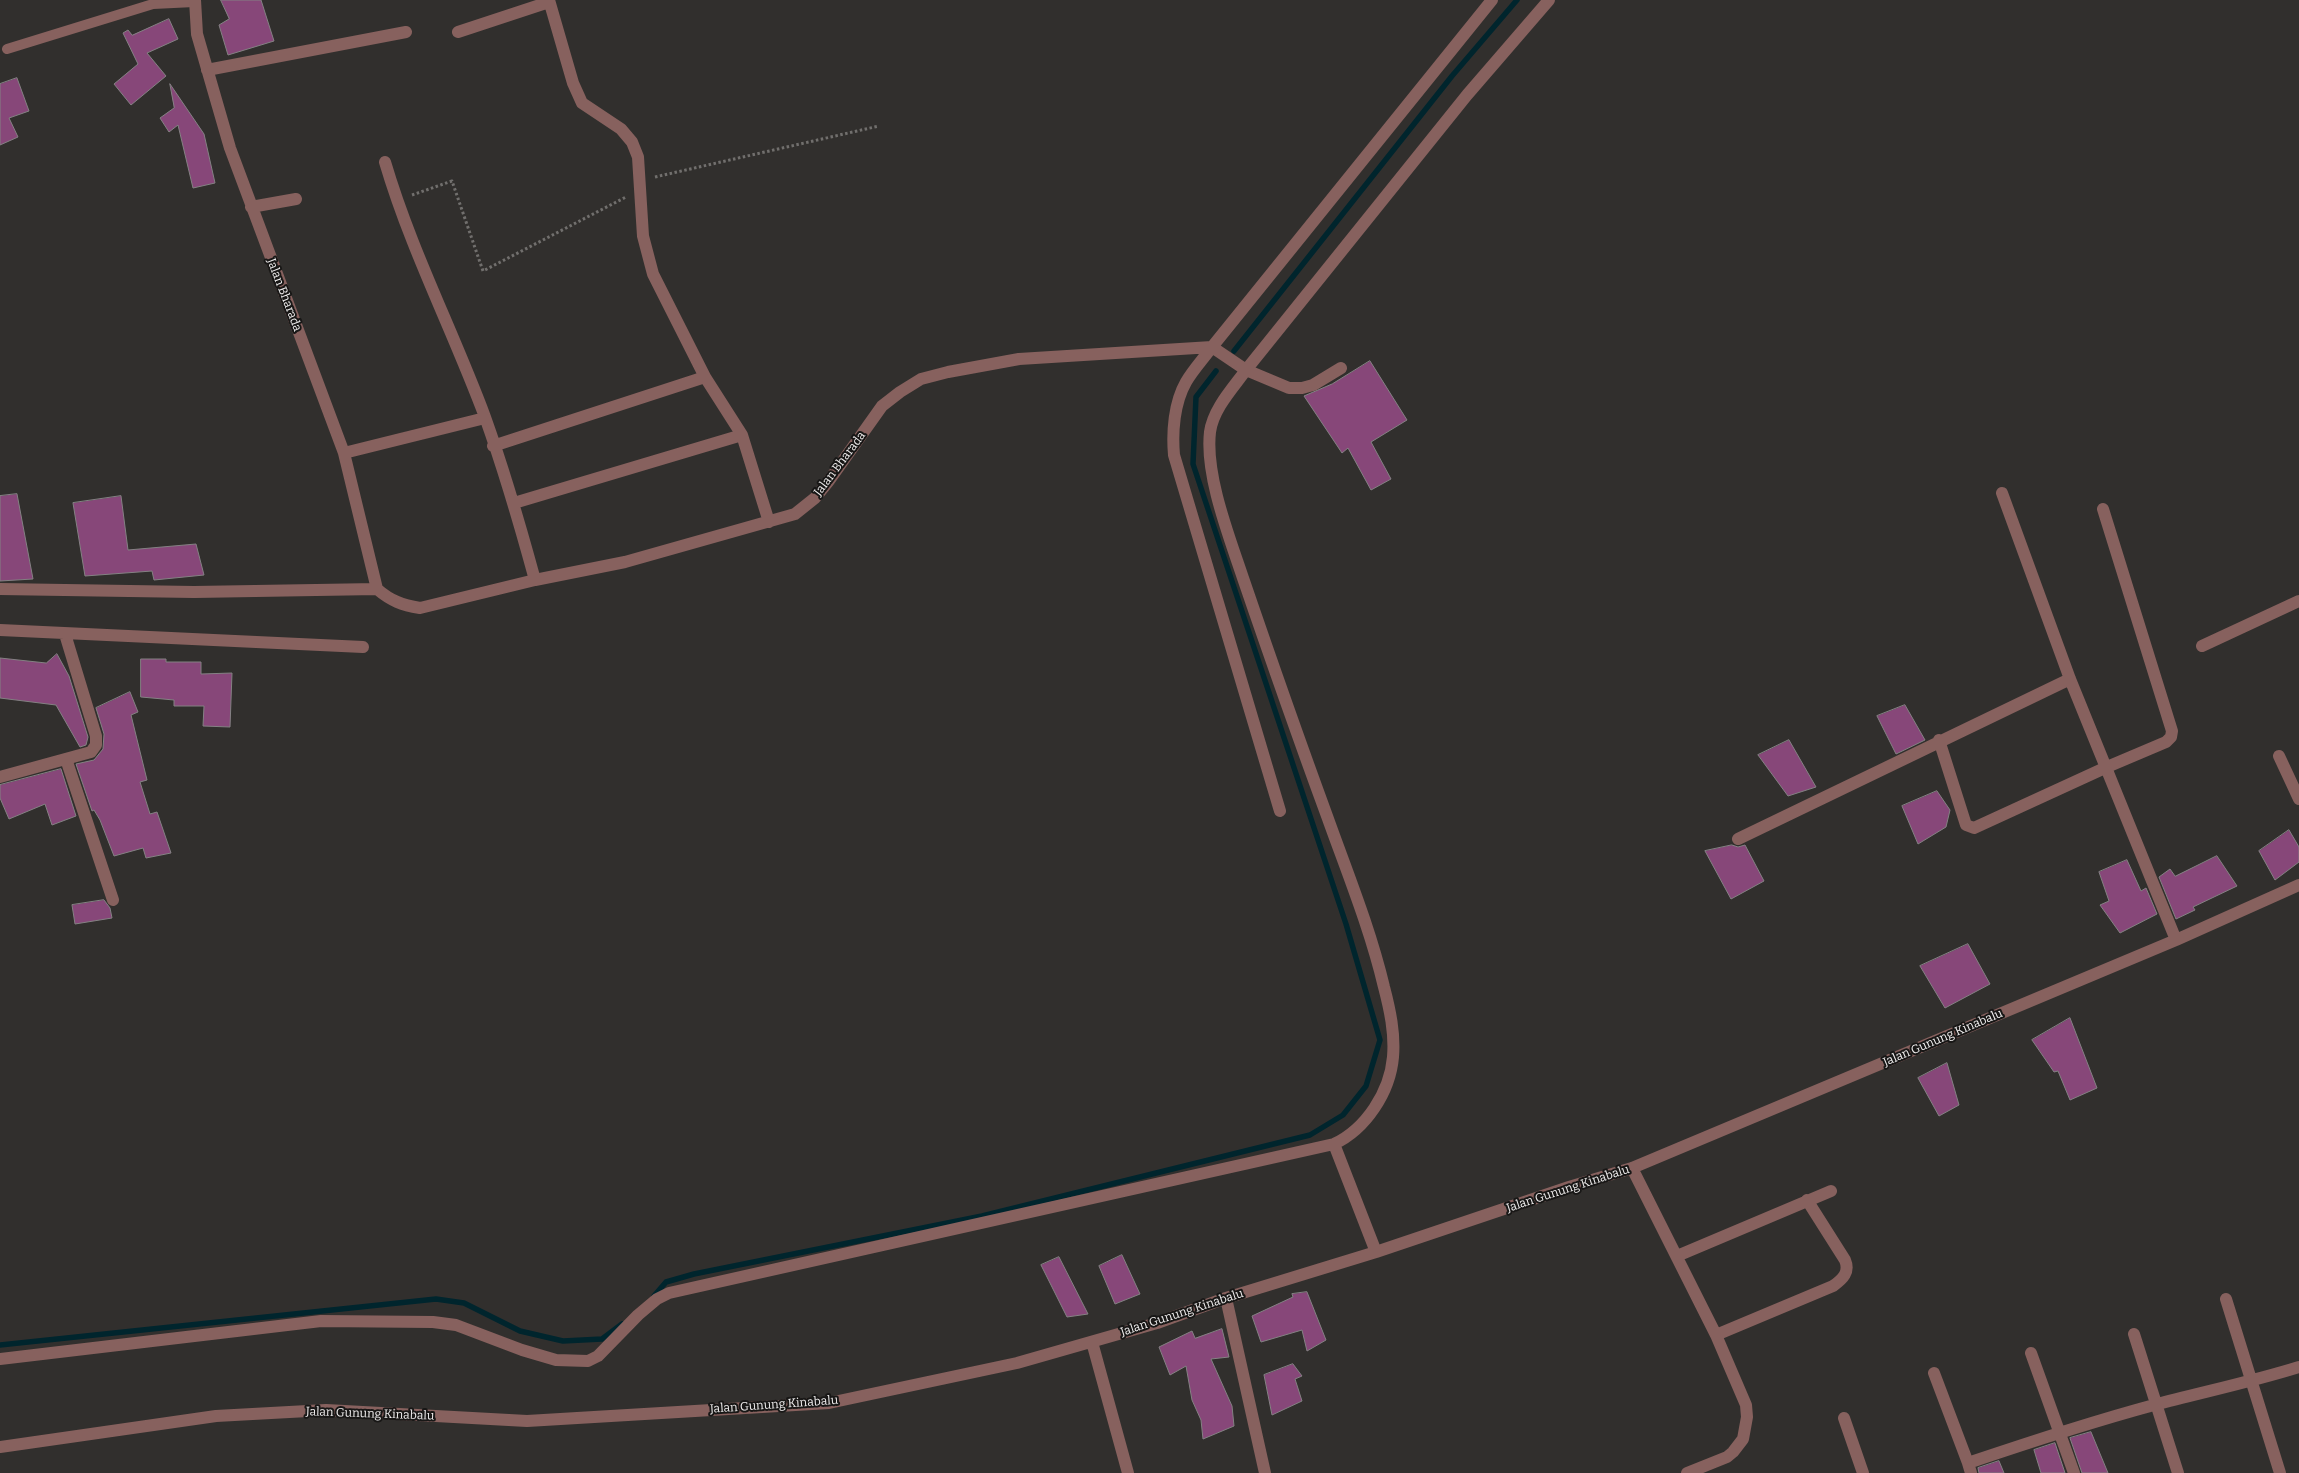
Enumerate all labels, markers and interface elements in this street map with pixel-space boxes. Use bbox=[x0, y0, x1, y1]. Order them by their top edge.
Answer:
street label: Jalan Bharada bbox=[264, 257, 304, 333]
street label: Jalan Bharada bbox=[811, 429, 869, 499]
street label: Jalan Gunung Kinabalu bbox=[1881, 1006, 2005, 1070]
street label: Jalan Gunung Kinabalu bbox=[1505, 1162, 1631, 1216]
street label: Jalan Gunung Kinabalu bbox=[1119, 1286, 1245, 1340]
street label: Jalan Gunung Kinabalu bbox=[709, 1393, 839, 1417]
street label: Jalan Gunung Kinabalu bbox=[306, 1405, 434, 1423]

